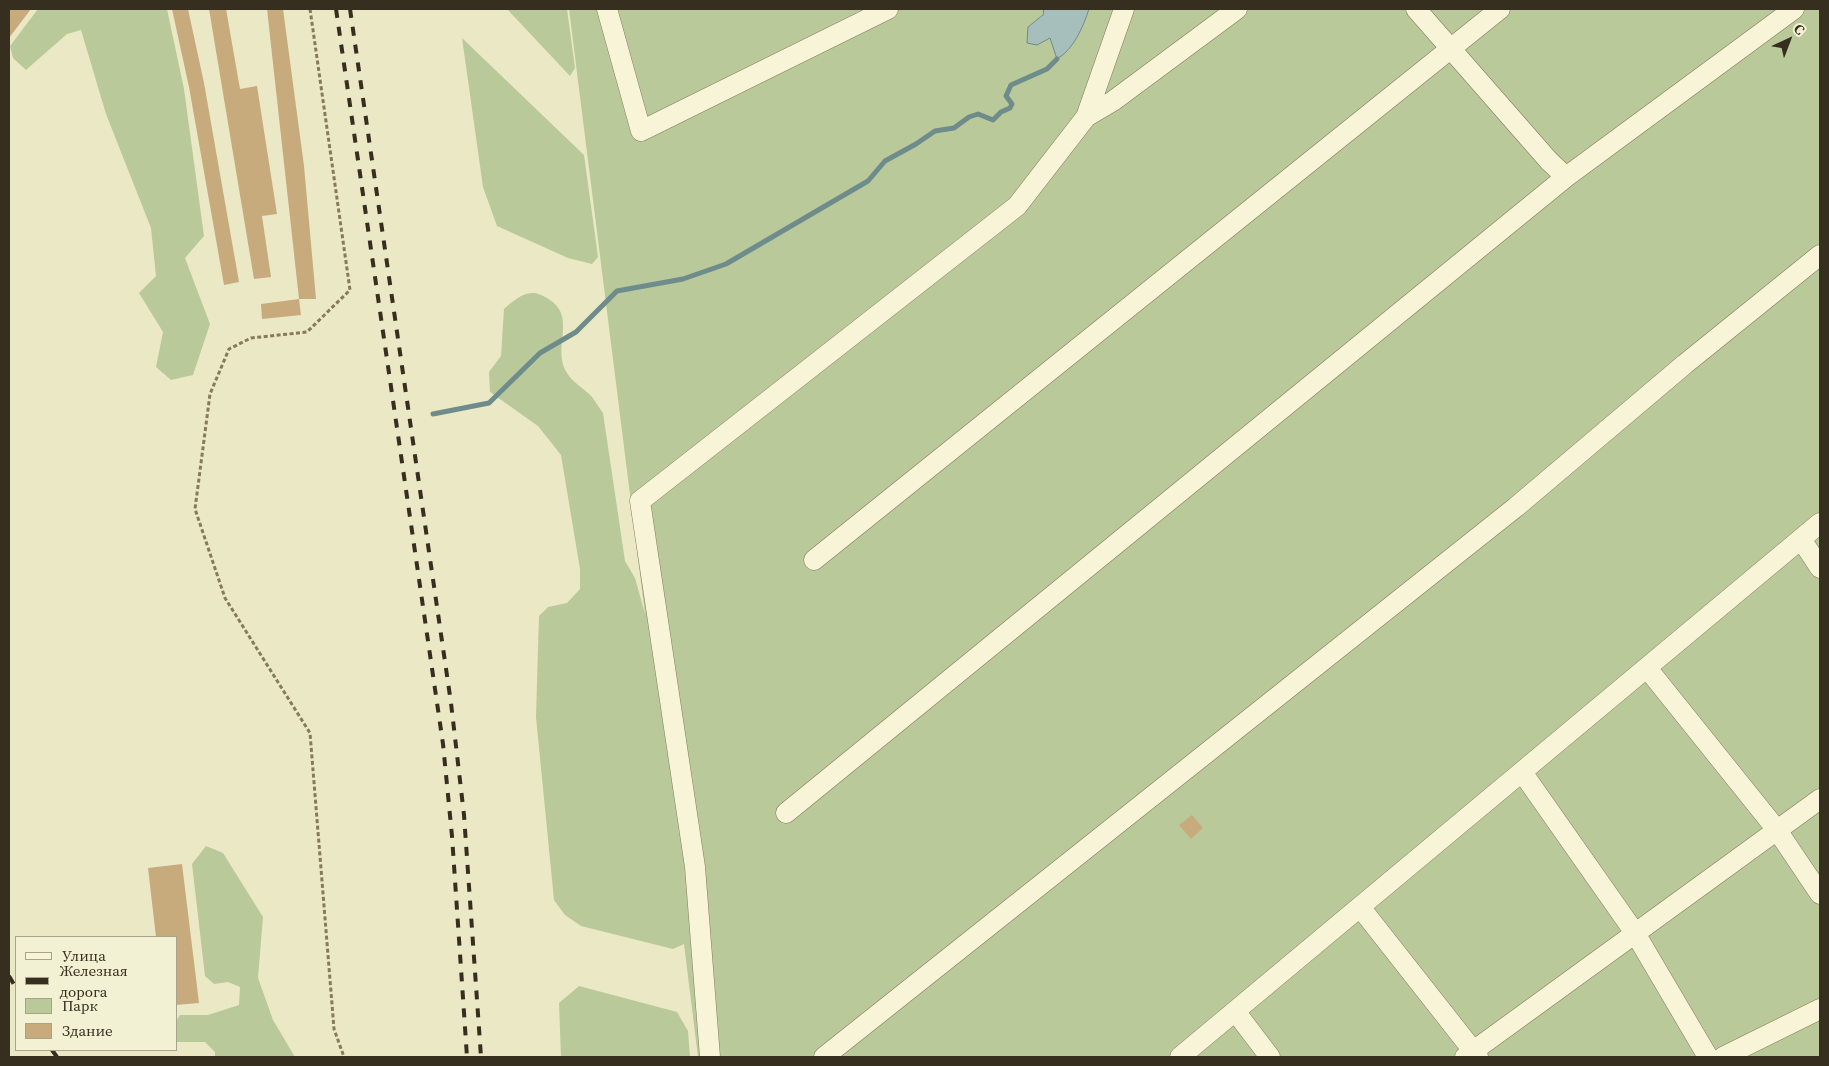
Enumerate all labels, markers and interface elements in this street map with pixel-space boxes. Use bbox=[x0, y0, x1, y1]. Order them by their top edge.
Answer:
north arrow bbox=[1764, 15, 1814, 65]
text: С bbox=[1789, 19, 1809, 39]
legend bbox=[15, 936, 178, 1051]
text: Улица bbox=[62, 945, 106, 966]
text: Железная дорога bbox=[59, 960, 128, 1002]
text: Парк bbox=[62, 995, 98, 1016]
text: Здание bbox=[62, 1020, 113, 1041]

